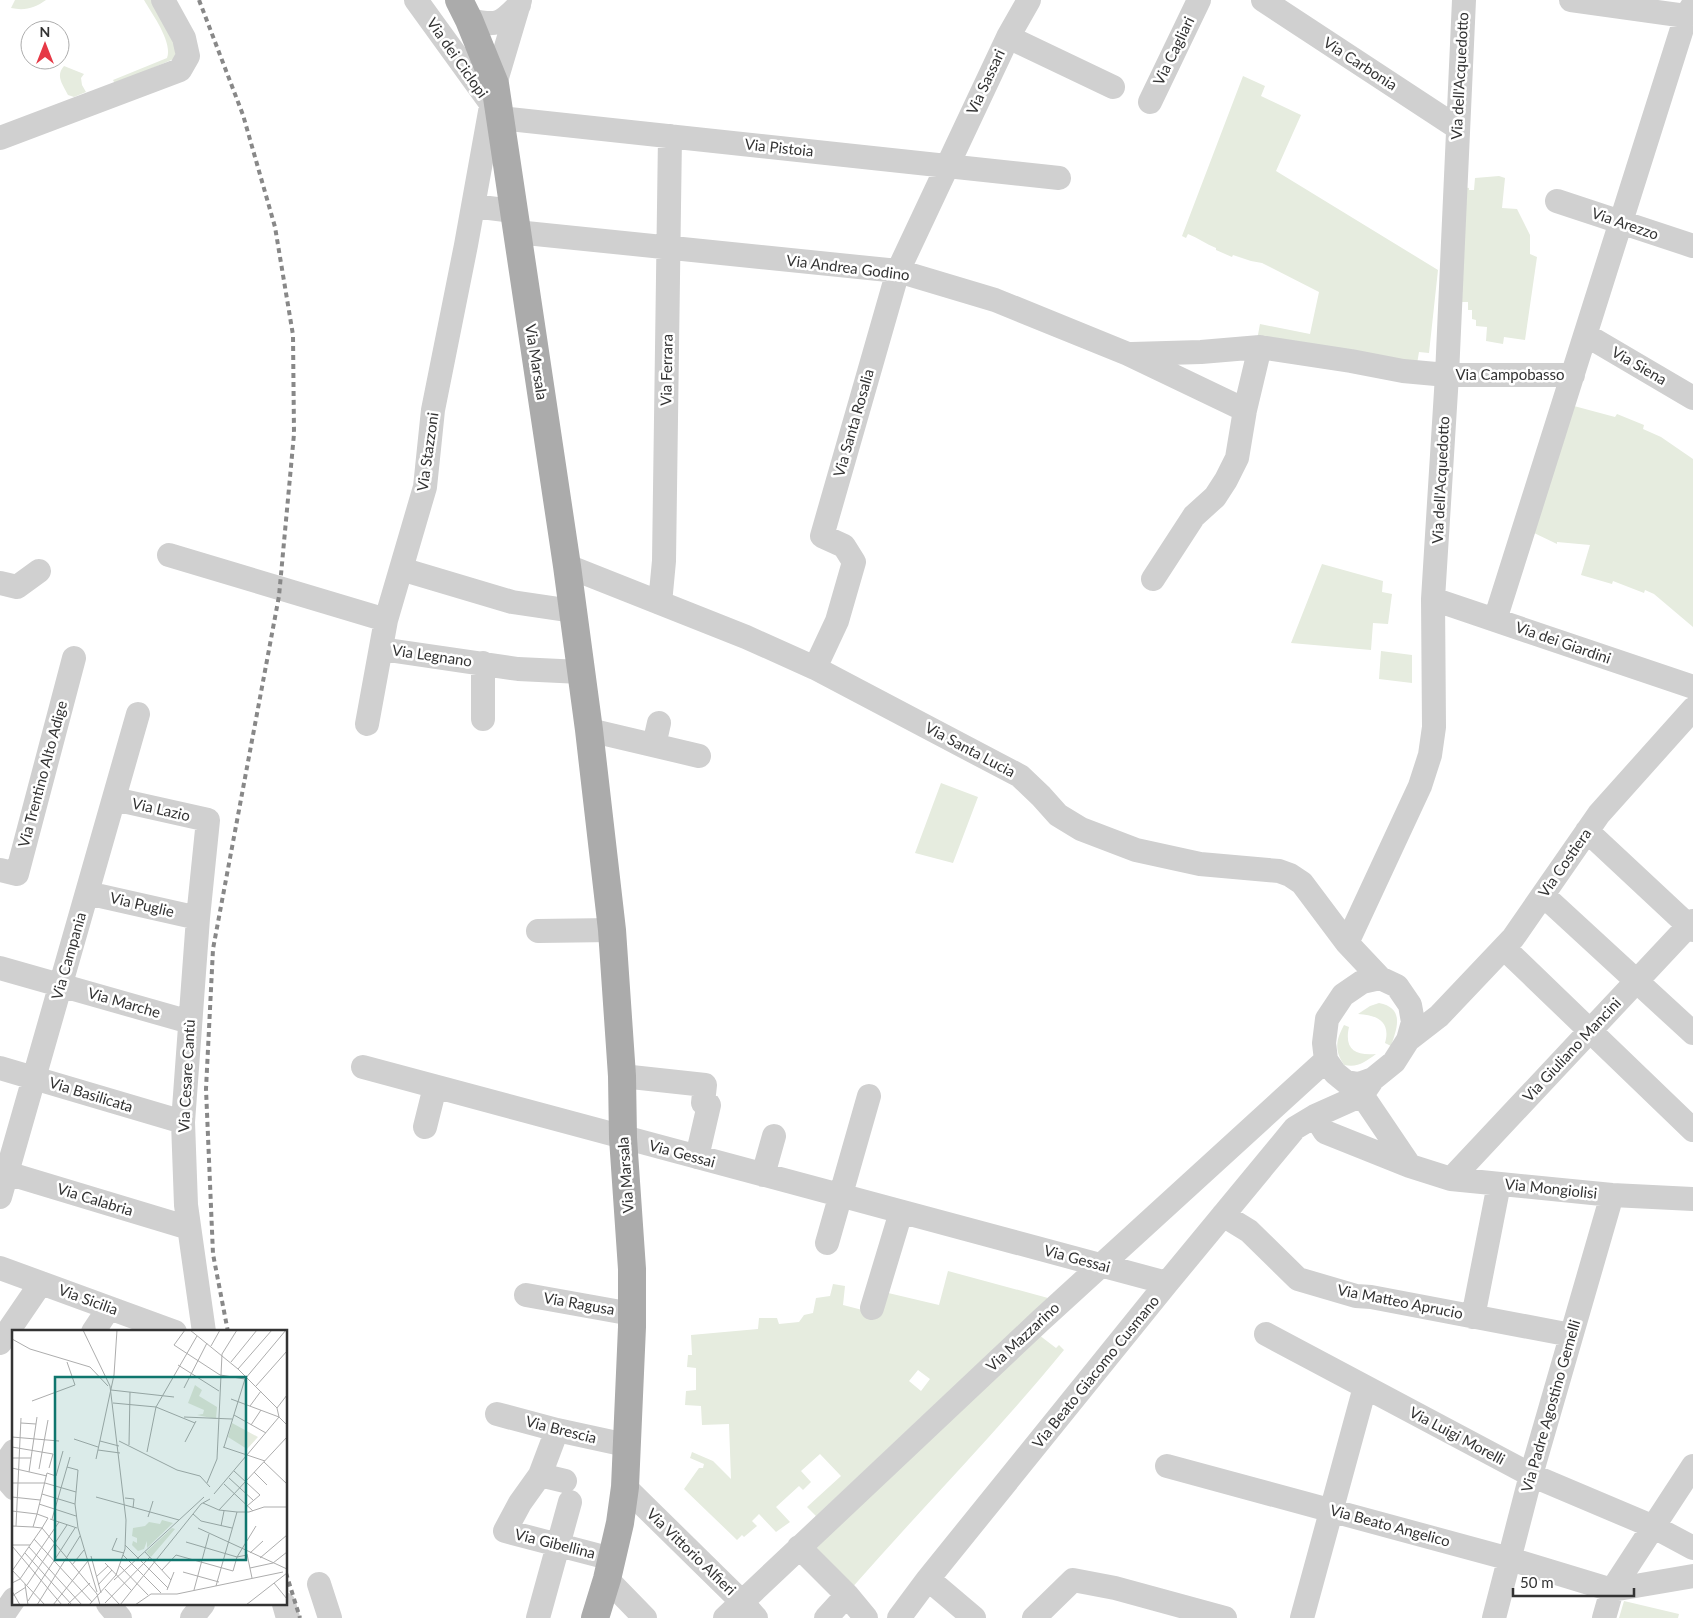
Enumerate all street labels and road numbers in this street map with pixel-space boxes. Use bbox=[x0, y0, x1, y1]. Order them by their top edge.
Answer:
street label: Via dell'Acquedotto bbox=[1447, 12, 1471, 140]
street label: Via Cagliari bbox=[1149, 13, 1197, 88]
street label: Via dei Ciclopi bbox=[424, 14, 492, 101]
street label: Via Carbonia bbox=[1320, 33, 1401, 94]
street label: Via Sassari bbox=[962, 46, 1008, 117]
street label: Via Pistoia bbox=[744, 134, 814, 160]
street label: Via Arezzo bbox=[1589, 203, 1661, 243]
street label: Via Andrea Godino bbox=[785, 251, 911, 284]
street label: Via Marsala bbox=[522, 323, 552, 401]
street label: Via Ferrara bbox=[656, 334, 676, 406]
street label: Via Siena bbox=[1609, 342, 1670, 388]
street label: Via Campobasso bbox=[1455, 365, 1565, 383]
street label: Via Santa Rosalia bbox=[829, 367, 877, 479]
street label: Via Stazzoni bbox=[413, 411, 441, 493]
street label: Via dell'Acquedotto bbox=[1428, 416, 1452, 544]
street label: Via dei Giardini bbox=[1513, 617, 1613, 667]
street label: Via Legnano bbox=[391, 640, 473, 670]
street label: Via Trentino Alto Adige bbox=[14, 698, 70, 849]
street label: Via Santa Lucia bbox=[922, 718, 1019, 780]
street label: Via Lazio bbox=[130, 794, 192, 824]
street label: Via Costiera bbox=[1534, 825, 1594, 900]
street label: Via Puglie bbox=[108, 888, 176, 920]
street label: Via Campania bbox=[47, 910, 89, 1002]
street label: Via Marche bbox=[86, 983, 163, 1021]
street label: Via Giuliano Mancini bbox=[1518, 994, 1624, 1105]
street label: Via Cesare Cantù bbox=[174, 1019, 198, 1133]
street label: Via Basilicata bbox=[47, 1073, 135, 1115]
street label: Via Marsala bbox=[613, 1136, 637, 1214]
street label: Via Gessai bbox=[647, 1136, 717, 1171]
street label: Via Mongiolisi bbox=[1504, 1174, 1598, 1202]
street label: Via Calabria bbox=[55, 1179, 135, 1219]
street label: Via Gessai bbox=[1042, 1241, 1112, 1276]
street label: Via Sicilia bbox=[56, 1280, 121, 1318]
street label: Via Matteo Aprucio bbox=[1336, 1280, 1465, 1322]
street label: Via Ragusa bbox=[542, 1288, 616, 1318]
street label: Via Beato Giacomo Cusmano bbox=[1028, 1291, 1162, 1451]
street label: Via Mazzarino bbox=[982, 1298, 1063, 1375]
street label: Via Padre Agostino Gemelli bbox=[1517, 1317, 1583, 1494]
street label: Via Luigi Morelli bbox=[1407, 1402, 1508, 1468]
street label: Via Brescia bbox=[524, 1412, 599, 1447]
street label: Via Beato Angelico bbox=[1328, 1500, 1452, 1550]
street label: Via Vittorio Alfieri bbox=[643, 1504, 740, 1598]
street label: Via Gibellina bbox=[513, 1524, 597, 1562]

